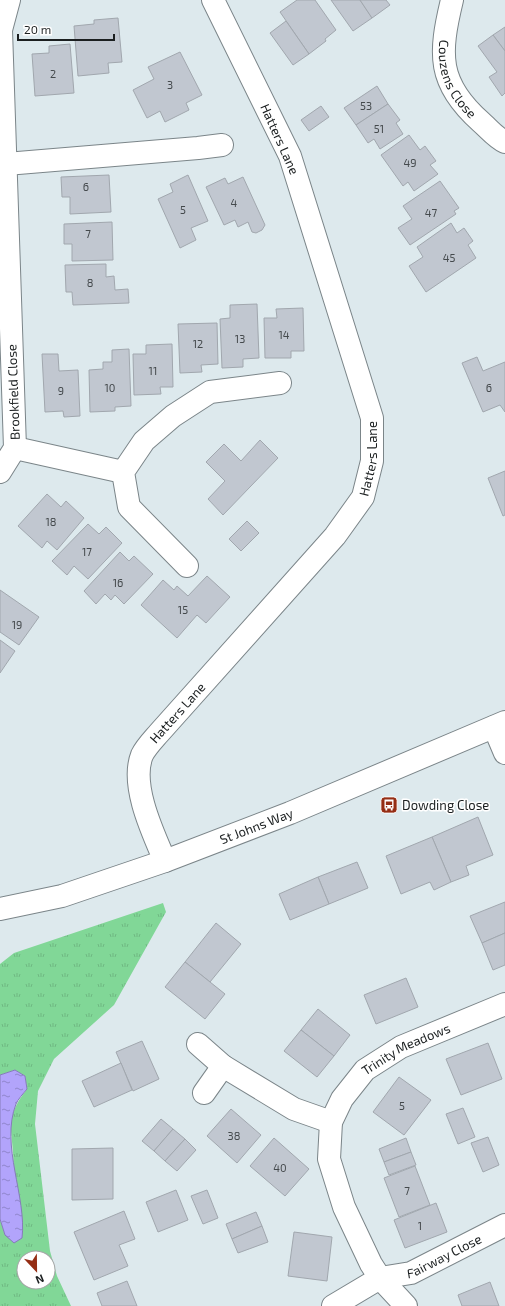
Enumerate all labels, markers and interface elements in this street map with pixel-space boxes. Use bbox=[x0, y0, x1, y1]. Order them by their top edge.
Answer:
scale bar bbox=[18, 16, 114, 42]
text: 20 m bbox=[24, 22, 51, 36]
street label: Couzens Close bbox=[436, 39, 480, 121]
house number: 2 bbox=[50, 67, 56, 80]
house number: 3 bbox=[167, 78, 173, 91]
house number: 53 bbox=[360, 99, 372, 112]
street label: Hatters Lane bbox=[257, 101, 303, 177]
house number: 51 bbox=[374, 122, 384, 135]
house number: 49 bbox=[403, 156, 417, 169]
house number: 6 bbox=[83, 180, 89, 193]
house number: 4 bbox=[231, 196, 238, 209]
house number: 5 bbox=[180, 203, 186, 216]
house number: 47 bbox=[425, 206, 438, 219]
house number: 7 bbox=[85, 227, 91, 240]
house number: 45 bbox=[443, 251, 455, 264]
house number: 8 bbox=[87, 276, 93, 289]
house number: 14 bbox=[278, 328, 290, 341]
house number: 13 bbox=[235, 332, 245, 345]
house number: 12 bbox=[193, 337, 203, 350]
street label: Brookfield Close bbox=[3, 344, 23, 440]
house number: 11 bbox=[149, 364, 157, 377]
house number: 10 bbox=[104, 381, 116, 394]
house number: 6 bbox=[486, 381, 492, 394]
house number: 9 bbox=[58, 384, 64, 397]
street label: Hatters Lane bbox=[356, 421, 380, 498]
house number: 18 bbox=[45, 515, 57, 528]
house number: 17 bbox=[82, 545, 92, 558]
house number: 16 bbox=[113, 576, 123, 589]
house number: 15 bbox=[178, 603, 188, 616]
house number: 19 bbox=[12, 618, 22, 631]
street label: Hatters Lane bbox=[146, 679, 208, 746]
bus stop icon: Dowding Close bbox=[379, 795, 399, 815]
place label: Dowding Close bbox=[402, 797, 489, 813]
street label: St Johns Way bbox=[217, 805, 295, 847]
street label: Trinity Meadows bbox=[358, 1020, 452, 1078]
house number: 5 bbox=[399, 1099, 405, 1112]
house number: 38 bbox=[228, 1129, 240, 1142]
house number: 40 bbox=[273, 1161, 287, 1174]
house number: 7 bbox=[404, 1184, 410, 1197]
house number: 1 bbox=[418, 1219, 422, 1232]
street label: Fairway Close bbox=[406, 1230, 484, 1282]
north arrow bbox=[16, 1250, 56, 1290]
text: N bbox=[34, 1272, 46, 1287]

